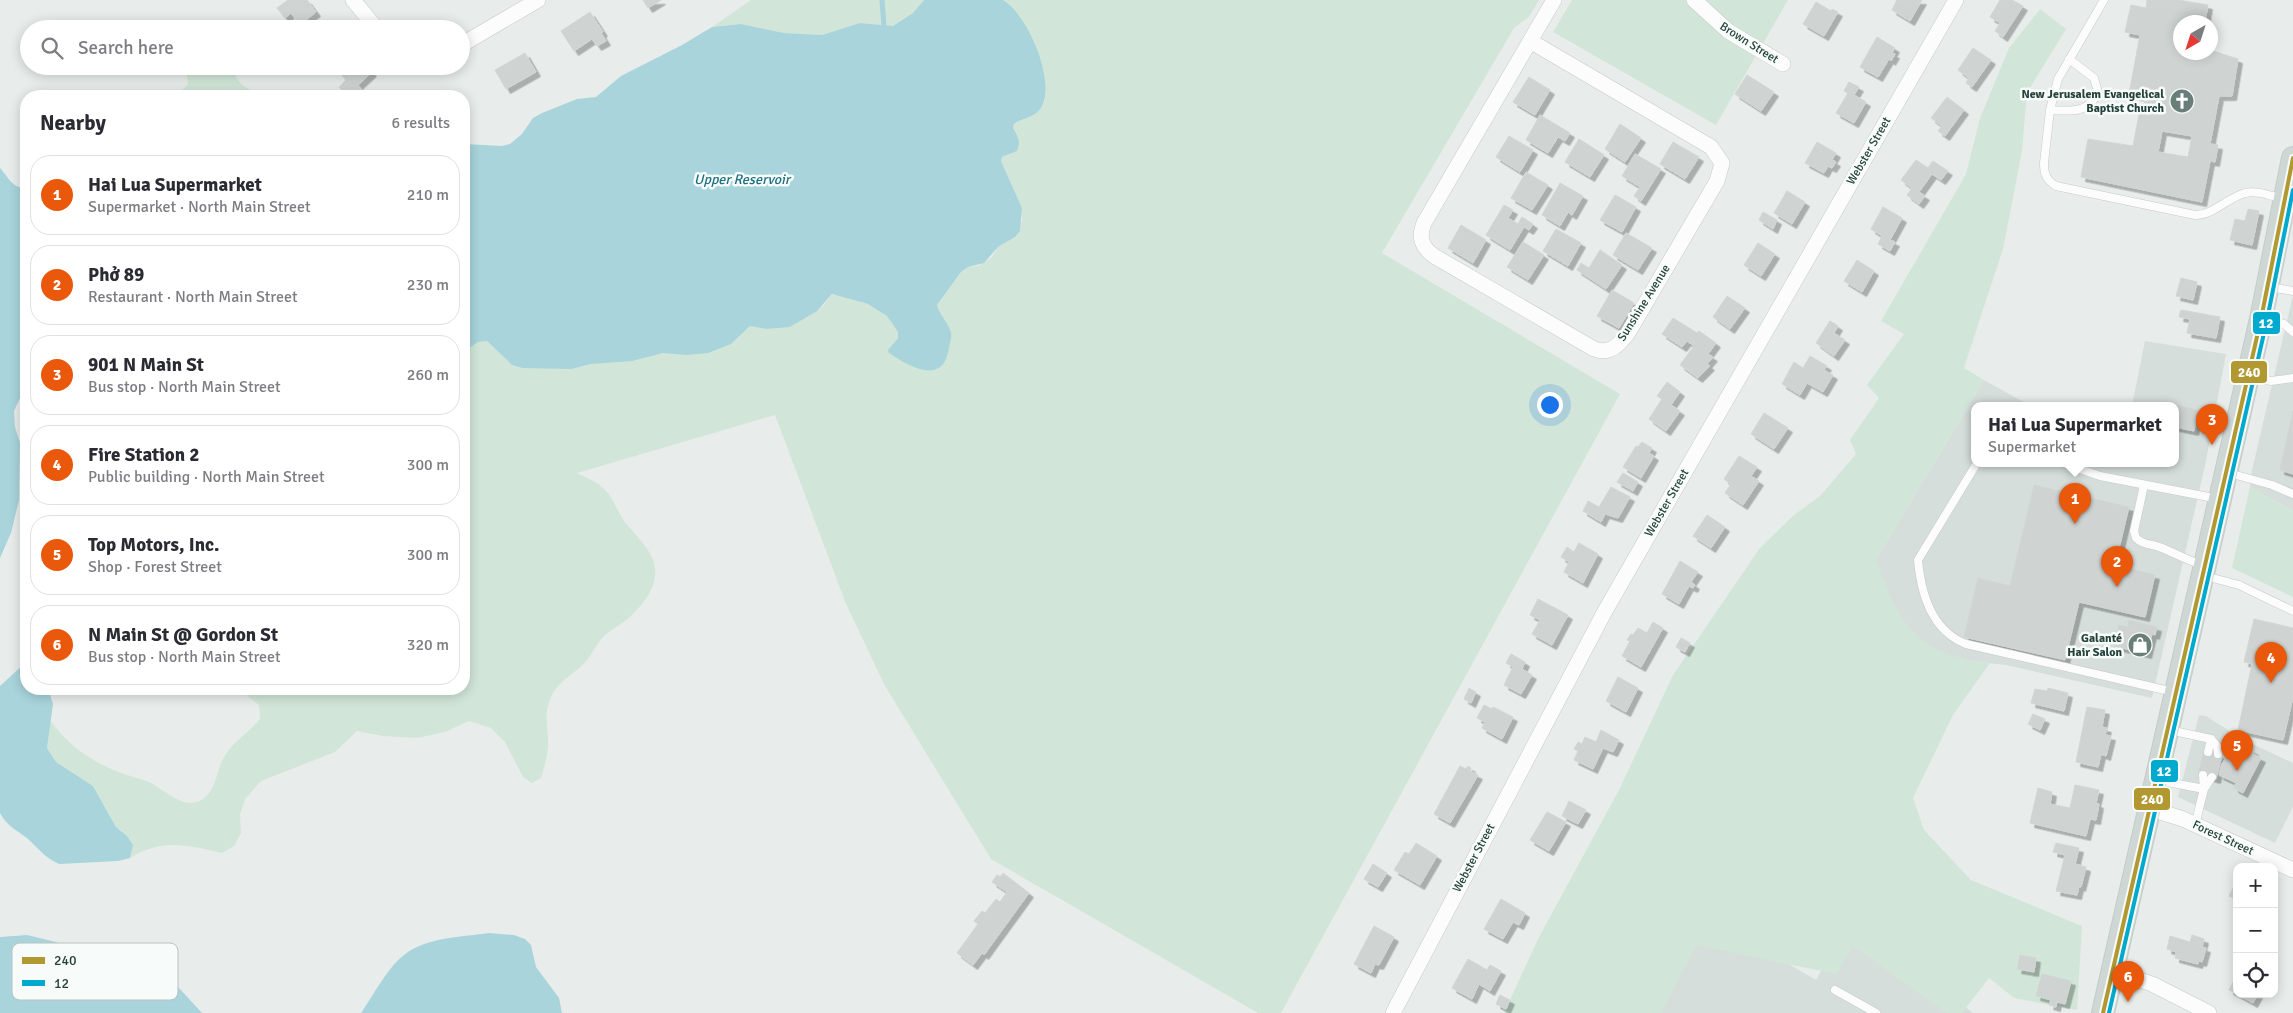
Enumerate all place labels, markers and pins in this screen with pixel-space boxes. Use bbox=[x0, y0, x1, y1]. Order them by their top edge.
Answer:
place label: New Jerusalem Evangelical Baptist Church bbox=[2021, 87, 2164, 116]
church icon: New Jerusalem Evangelical Baptist Church bbox=[2169, 88, 2195, 114]
pin: 3 bbox=[2196, 404, 2228, 445]
pin: 1 bbox=[2059, 483, 2091, 524]
pin: 2 bbox=[2101, 546, 2133, 587]
place label: Galanté Hair Salon bbox=[2067, 631, 2122, 660]
shop icon: Galanté Hair Salon bbox=[2127, 632, 2153, 658]
pin: 4 bbox=[2255, 642, 2287, 683]
pin: 5 bbox=[2221, 730, 2253, 771]
pin: 6 bbox=[2112, 961, 2144, 1002]

